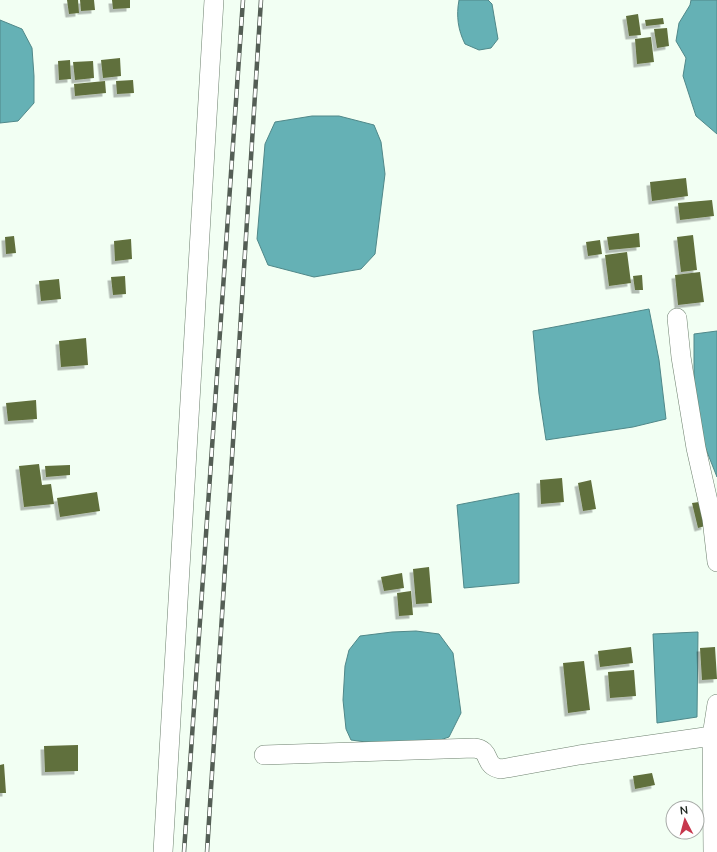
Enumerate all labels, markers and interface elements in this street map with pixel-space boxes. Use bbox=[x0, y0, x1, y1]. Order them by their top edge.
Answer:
north arrow bbox=[665, 800, 705, 840]
text: N bbox=[679, 803, 689, 818]

